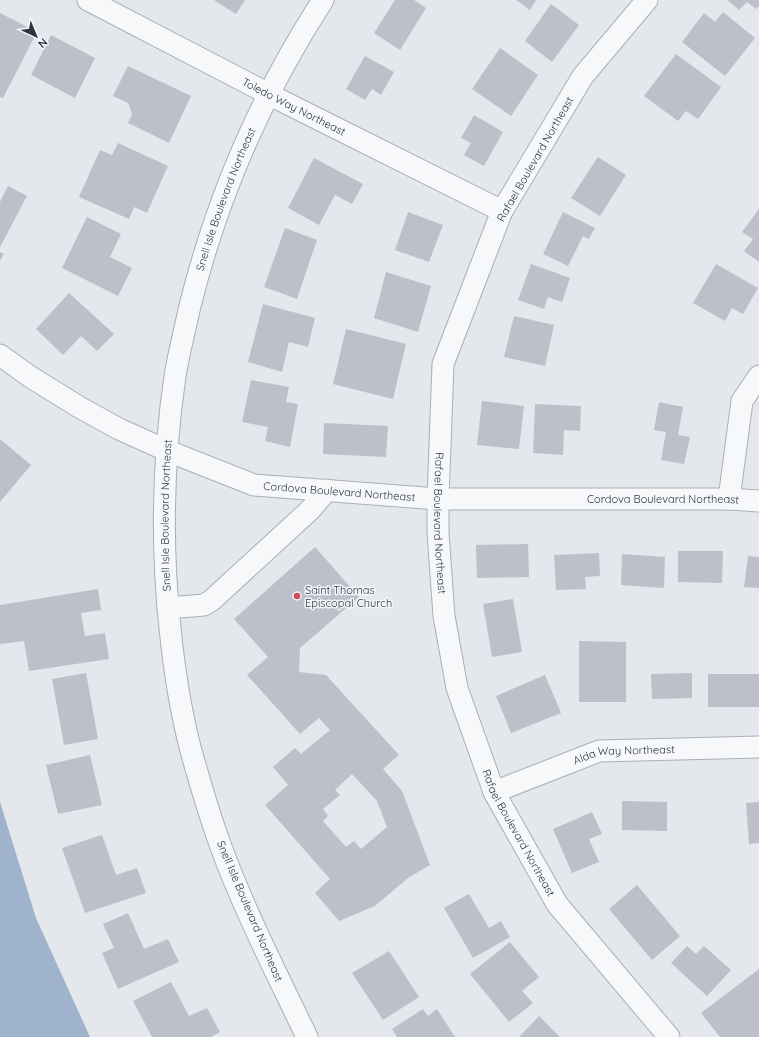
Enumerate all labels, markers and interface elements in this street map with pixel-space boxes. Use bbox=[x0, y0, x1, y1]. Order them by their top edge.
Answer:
north arrow bbox=[16, 16, 56, 56]
text: N bbox=[35, 35, 51, 51]
street label: Toledo Way Northeast bbox=[240, 75, 348, 139]
street label: Rafael Boulevard Northeast bbox=[493, 94, 577, 224]
street label: Snell Isle Boulevard Northeast bbox=[193, 125, 259, 273]
street label: Snell Isle Boulevard Northeast bbox=[157, 439, 175, 592]
street label: Rafael Boulevard Northeast bbox=[431, 452, 449, 595]
street label: Cordova Boulevard Northeast bbox=[263, 479, 416, 504]
street label: Cordova Boulevard Northeast bbox=[587, 492, 740, 507]
place label: Saint Thomas Episcopal Church bbox=[305, 583, 392, 610]
marker: Saint Thomas Episcopal Church bbox=[292, 591, 302, 601]
street label: Alda Way Northeast bbox=[571, 742, 675, 767]
street label: Rafael Boulevard Northeast bbox=[479, 767, 558, 899]
street label: Snell Isle Boulevard Northeast bbox=[214, 838, 286, 984]

